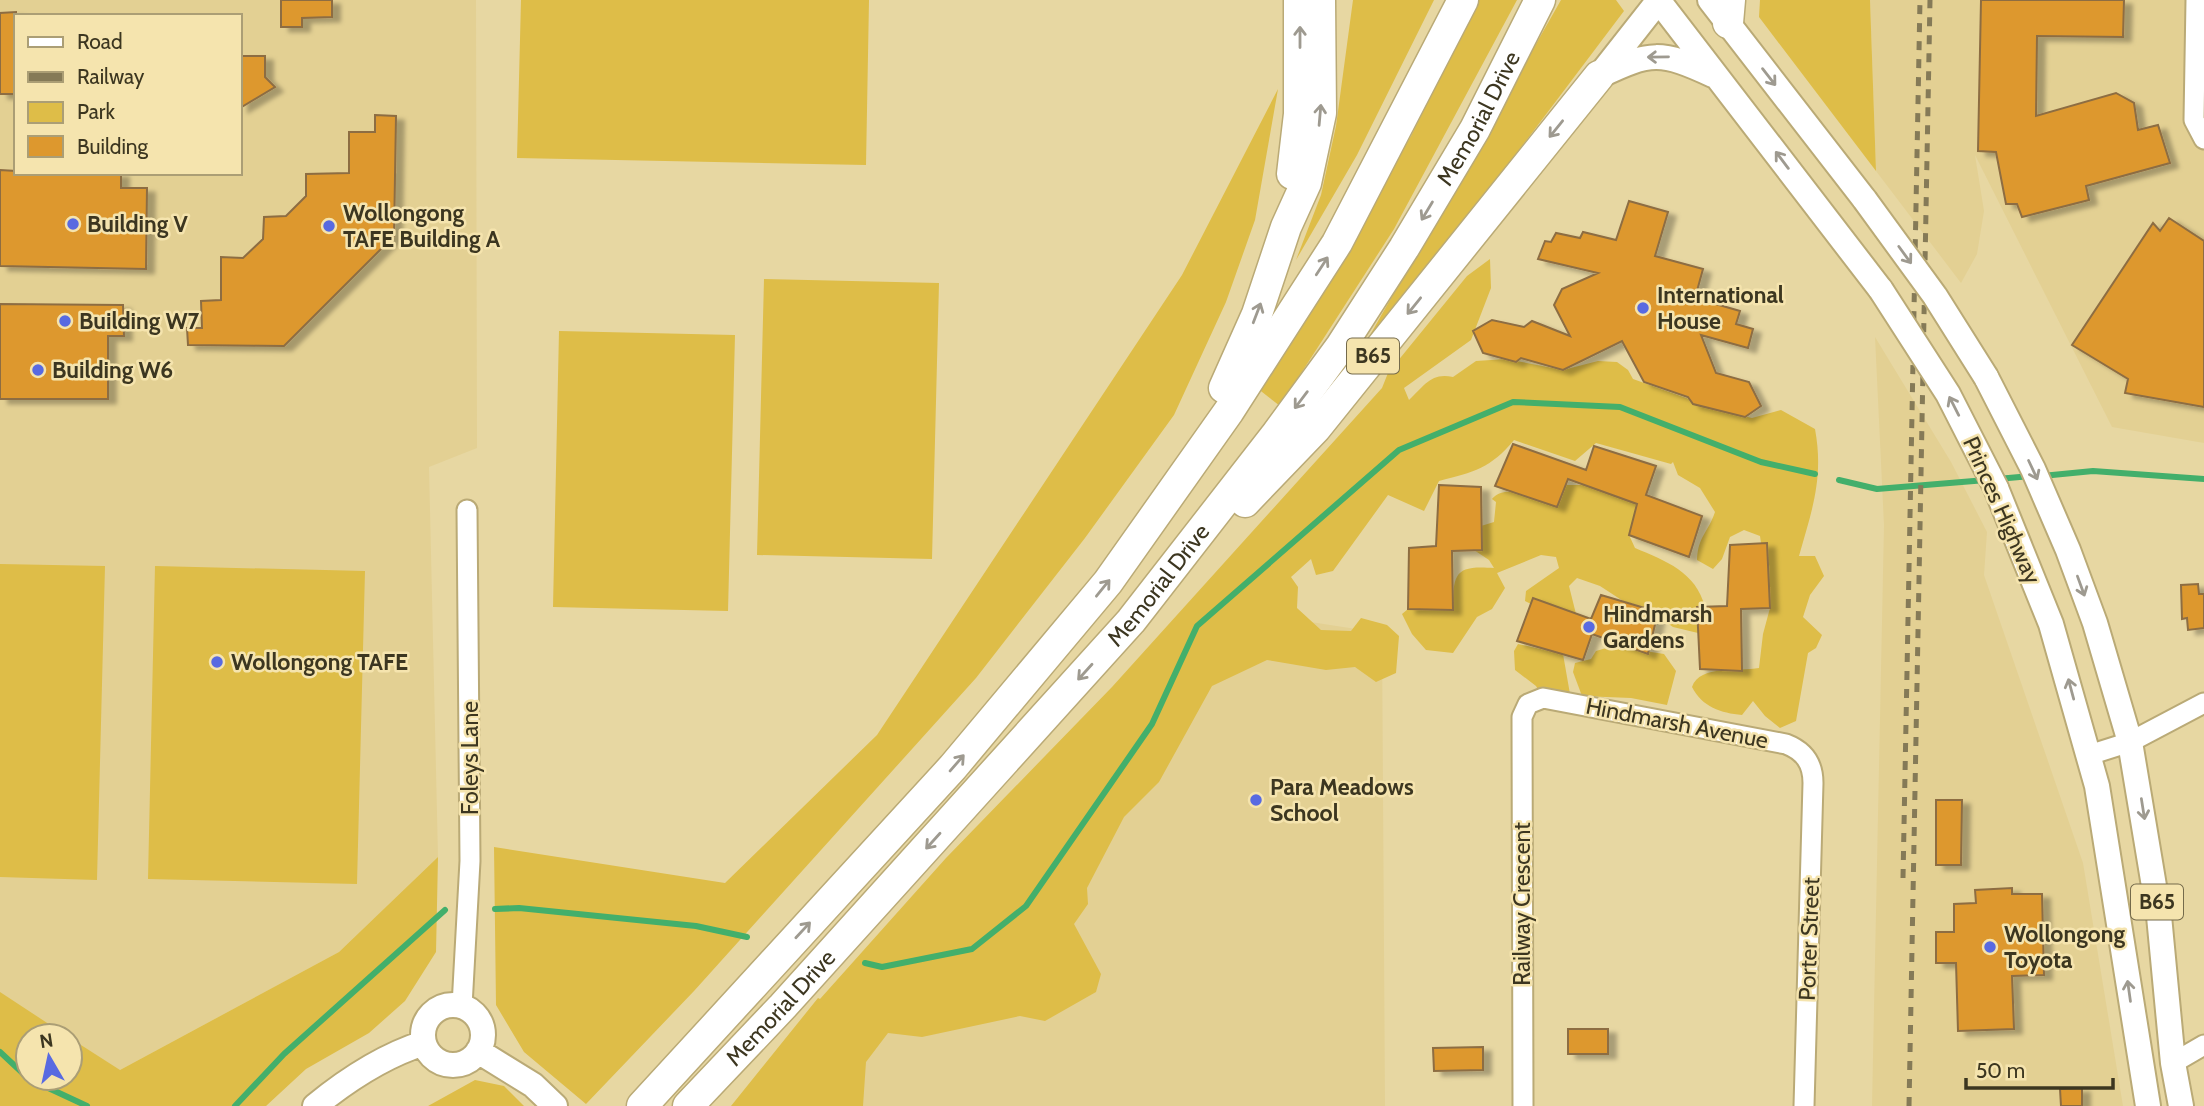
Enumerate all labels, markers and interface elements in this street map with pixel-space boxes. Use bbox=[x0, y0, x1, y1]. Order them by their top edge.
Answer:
legend bbox=[14, 14, 242, 175]
one-way arrow bbox=[1293, 25, 1307, 48]
text: Road bbox=[77, 29, 123, 54]
street label: Memorial Drive bbox=[1431, 46, 1526, 190]
one-way arrow bbox=[1647, 50, 1670, 64]
text: Railway bbox=[77, 64, 145, 89]
one-way arrow bbox=[1762, 68, 1777, 86]
text: Park bbox=[77, 99, 115, 124]
one-way arrow bbox=[1314, 105, 1327, 127]
one-way arrow bbox=[1549, 120, 1564, 138]
text: Building bbox=[77, 134, 149, 159]
one-way arrow bbox=[1774, 151, 1789, 170]
place label: Wollongong TAFE Building A bbox=[343, 199, 501, 253]
one-way arrow bbox=[1419, 200, 1433, 220]
place label: Building V bbox=[87, 210, 188, 238]
marker: Building V bbox=[65, 216, 81, 232]
marker: Wollongong TAFE Building A bbox=[321, 218, 337, 234]
one-way arrow bbox=[1898, 245, 1912, 264]
one-way arrow bbox=[1315, 257, 1330, 276]
place label: International House bbox=[1657, 281, 1784, 335]
one-way arrow bbox=[1406, 297, 1421, 315]
marker: International House bbox=[1635, 300, 1651, 316]
one-way arrow bbox=[1251, 302, 1264, 324]
place label: Building W7 bbox=[79, 307, 200, 335]
marker: Building W7 bbox=[57, 313, 73, 329]
road number: B65 bbox=[1347, 338, 1399, 374]
place label: Building W6 bbox=[52, 356, 173, 384]
marker: Building W6 bbox=[30, 362, 46, 378]
one-way arrow bbox=[1294, 390, 1308, 409]
one-way arrow bbox=[1946, 396, 1960, 417]
street label: Princes Highway bbox=[1957, 432, 2047, 588]
one-way arrow bbox=[2027, 458, 2040, 480]
street label: Memorial Drive bbox=[1101, 518, 1215, 652]
one-way arrow bbox=[2076, 574, 2089, 596]
one-way arrow bbox=[1095, 580, 1110, 598]
place label: Hindmarsh Gardens bbox=[1603, 600, 1712, 654]
marker: Hindmarsh Gardens bbox=[1581, 619, 1597, 635]
place label: Wollongong TAFE bbox=[231, 648, 408, 676]
marker: Wollongong TAFE bbox=[209, 654, 225, 670]
one-way arrow bbox=[1077, 663, 1093, 681]
one-way arrow bbox=[2064, 678, 2077, 701]
street label: Hindmarsh Avenue bbox=[1583, 692, 1771, 754]
street label: Foleys Lane bbox=[456, 701, 484, 815]
one-way arrow bbox=[949, 754, 965, 772]
place label: Para Meadows School bbox=[1270, 773, 1414, 827]
marker: Para Meadows School bbox=[1248, 792, 1264, 808]
one-way arrow bbox=[2137, 797, 2150, 820]
street label: Railway Crescent bbox=[1508, 822, 1536, 986]
one-way arrow bbox=[924, 832, 941, 849]
street label: Porter Street bbox=[1793, 876, 1825, 1001]
road number: B65 bbox=[2131, 884, 2183, 920]
place label: Wollongong Toyota bbox=[2004, 920, 2125, 974]
one-way arrow bbox=[794, 922, 811, 939]
marker: Wollongong Toyota bbox=[1982, 939, 1998, 955]
street label: Memorial Drive bbox=[720, 944, 841, 1072]
one-way arrow bbox=[2122, 980, 2135, 1003]
north arrow bbox=[14, 1022, 84, 1092]
text: N bbox=[38, 1028, 55, 1053]
scale bar bbox=[1966, 1046, 2113, 1090]
text: 50 m bbox=[1976, 1058, 2025, 1083]

